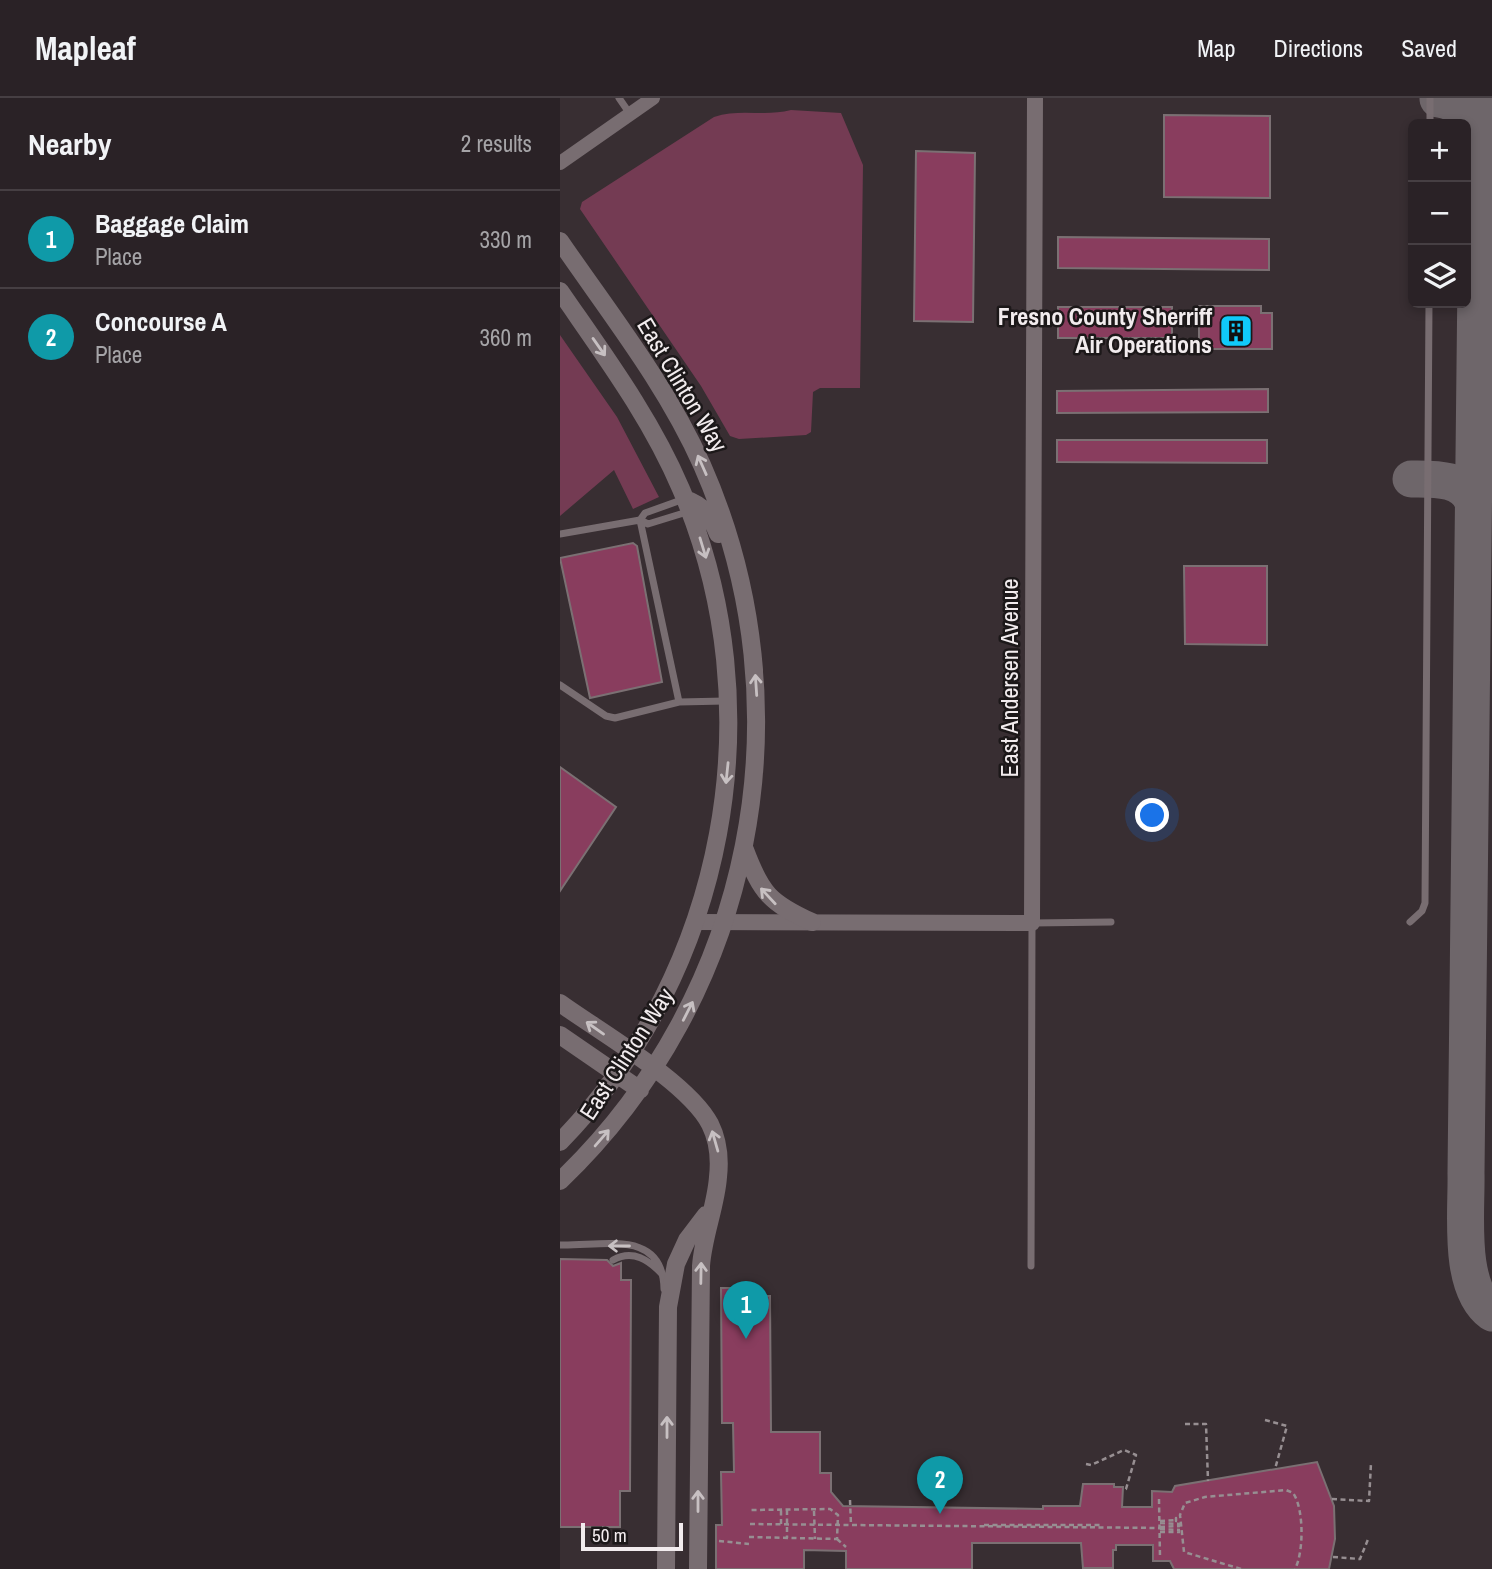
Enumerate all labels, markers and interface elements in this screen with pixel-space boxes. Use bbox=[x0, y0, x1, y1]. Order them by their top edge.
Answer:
text: Mapleaf bbox=[35, 26, 136, 70]
text: Map bbox=[1197, 32, 1235, 64]
text: Directions bbox=[1273, 32, 1363, 64]
text: Saved bbox=[1401, 32, 1457, 64]
map controls bbox=[1408, 119, 1471, 308]
button: + bbox=[1408, 119, 1471, 182]
text: Nearby bbox=[28, 124, 111, 164]
text: 2 results bbox=[461, 128, 532, 159]
button: − bbox=[1408, 182, 1471, 245]
text: Baggage Claim bbox=[95, 206, 249, 241]
text: 1 bbox=[46, 224, 56, 255]
text: 330 m bbox=[480, 224, 532, 255]
text: Place bbox=[95, 241, 142, 272]
button: layers bbox=[1408, 245, 1471, 308]
place label: Fresno County Sherriff Air Operations bbox=[998, 300, 1213, 360]
text: Concourse A bbox=[95, 304, 227, 339]
street label: East Clinton Way bbox=[630, 311, 736, 458]
building icon: Fresno County Sherriff Air Operations bbox=[1217, 312, 1255, 350]
text: 2 bbox=[46, 322, 56, 353]
text: 360 m bbox=[480, 322, 532, 353]
one-way arrow bbox=[592, 337, 606, 356]
text: Place bbox=[95, 339, 142, 370]
one-way arrow bbox=[695, 455, 708, 476]
one-way arrow bbox=[698, 537, 711, 559]
street label: East Andersen Avenue bbox=[993, 579, 1025, 777]
one-way arrow bbox=[749, 674, 762, 697]
one-way arrow bbox=[720, 761, 733, 784]
your location bbox=[1135, 798, 1169, 832]
one-way arrow bbox=[760, 887, 776, 905]
street label: East Clinton Way bbox=[572, 981, 681, 1126]
one-way arrow bbox=[682, 1001, 695, 1022]
one-way arrow bbox=[586, 1021, 605, 1035]
one-way arrow bbox=[594, 1129, 610, 1147]
one-way arrow bbox=[707, 1130, 720, 1152]
one-way arrow bbox=[608, 1239, 631, 1253]
one-way arrow bbox=[694, 1262, 707, 1285]
pin: 1 bbox=[723, 1281, 769, 1339]
one-way arrow bbox=[660, 1416, 674, 1439]
pin: 2 bbox=[917, 1456, 963, 1514]
one-way arrow bbox=[692, 1490, 705, 1513]
scale bar bbox=[581, 1520, 682, 1552]
text: 50 m bbox=[592, 1522, 627, 1548]

